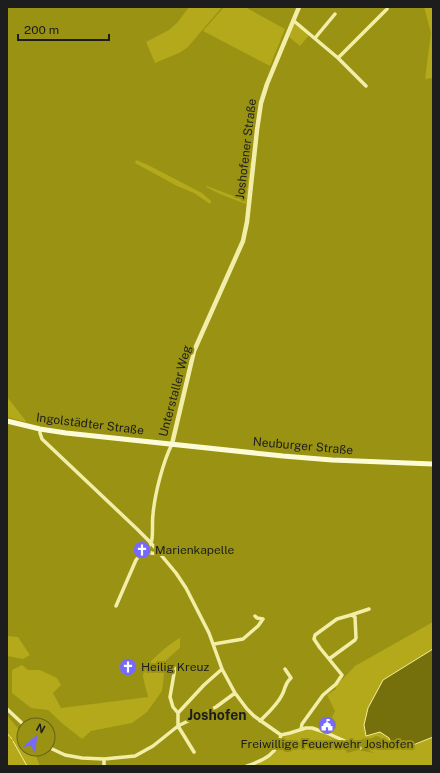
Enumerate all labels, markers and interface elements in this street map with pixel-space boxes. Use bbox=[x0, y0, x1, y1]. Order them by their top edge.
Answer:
scale bar bbox=[18, 16, 109, 42]
text: 200 m bbox=[24, 23, 59, 37]
street label: Joshofener Straße bbox=[233, 98, 259, 200]
street label: Unterstaller Weg bbox=[156, 344, 194, 438]
street label: Ingolstädter Straße bbox=[35, 410, 145, 438]
street label: Neuburger Straße bbox=[252, 435, 354, 457]
church icon: Marienkapelle bbox=[132, 540, 152, 560]
place label: Marienkapelle bbox=[155, 543, 235, 557]
church icon: Heilig Kreuz bbox=[118, 657, 138, 677]
place label: Heilig Kreuz bbox=[141, 660, 209, 674]
district label: Joshofen bbox=[187, 707, 247, 723]
public building icon: Freiwillige Feuerwehr Joshofen bbox=[317, 715, 337, 735]
north arrow bbox=[16, 717, 56, 757]
text: N bbox=[34, 721, 47, 735]
place label: Freiwillige Feuerwehr Joshofen bbox=[240, 737, 414, 751]

